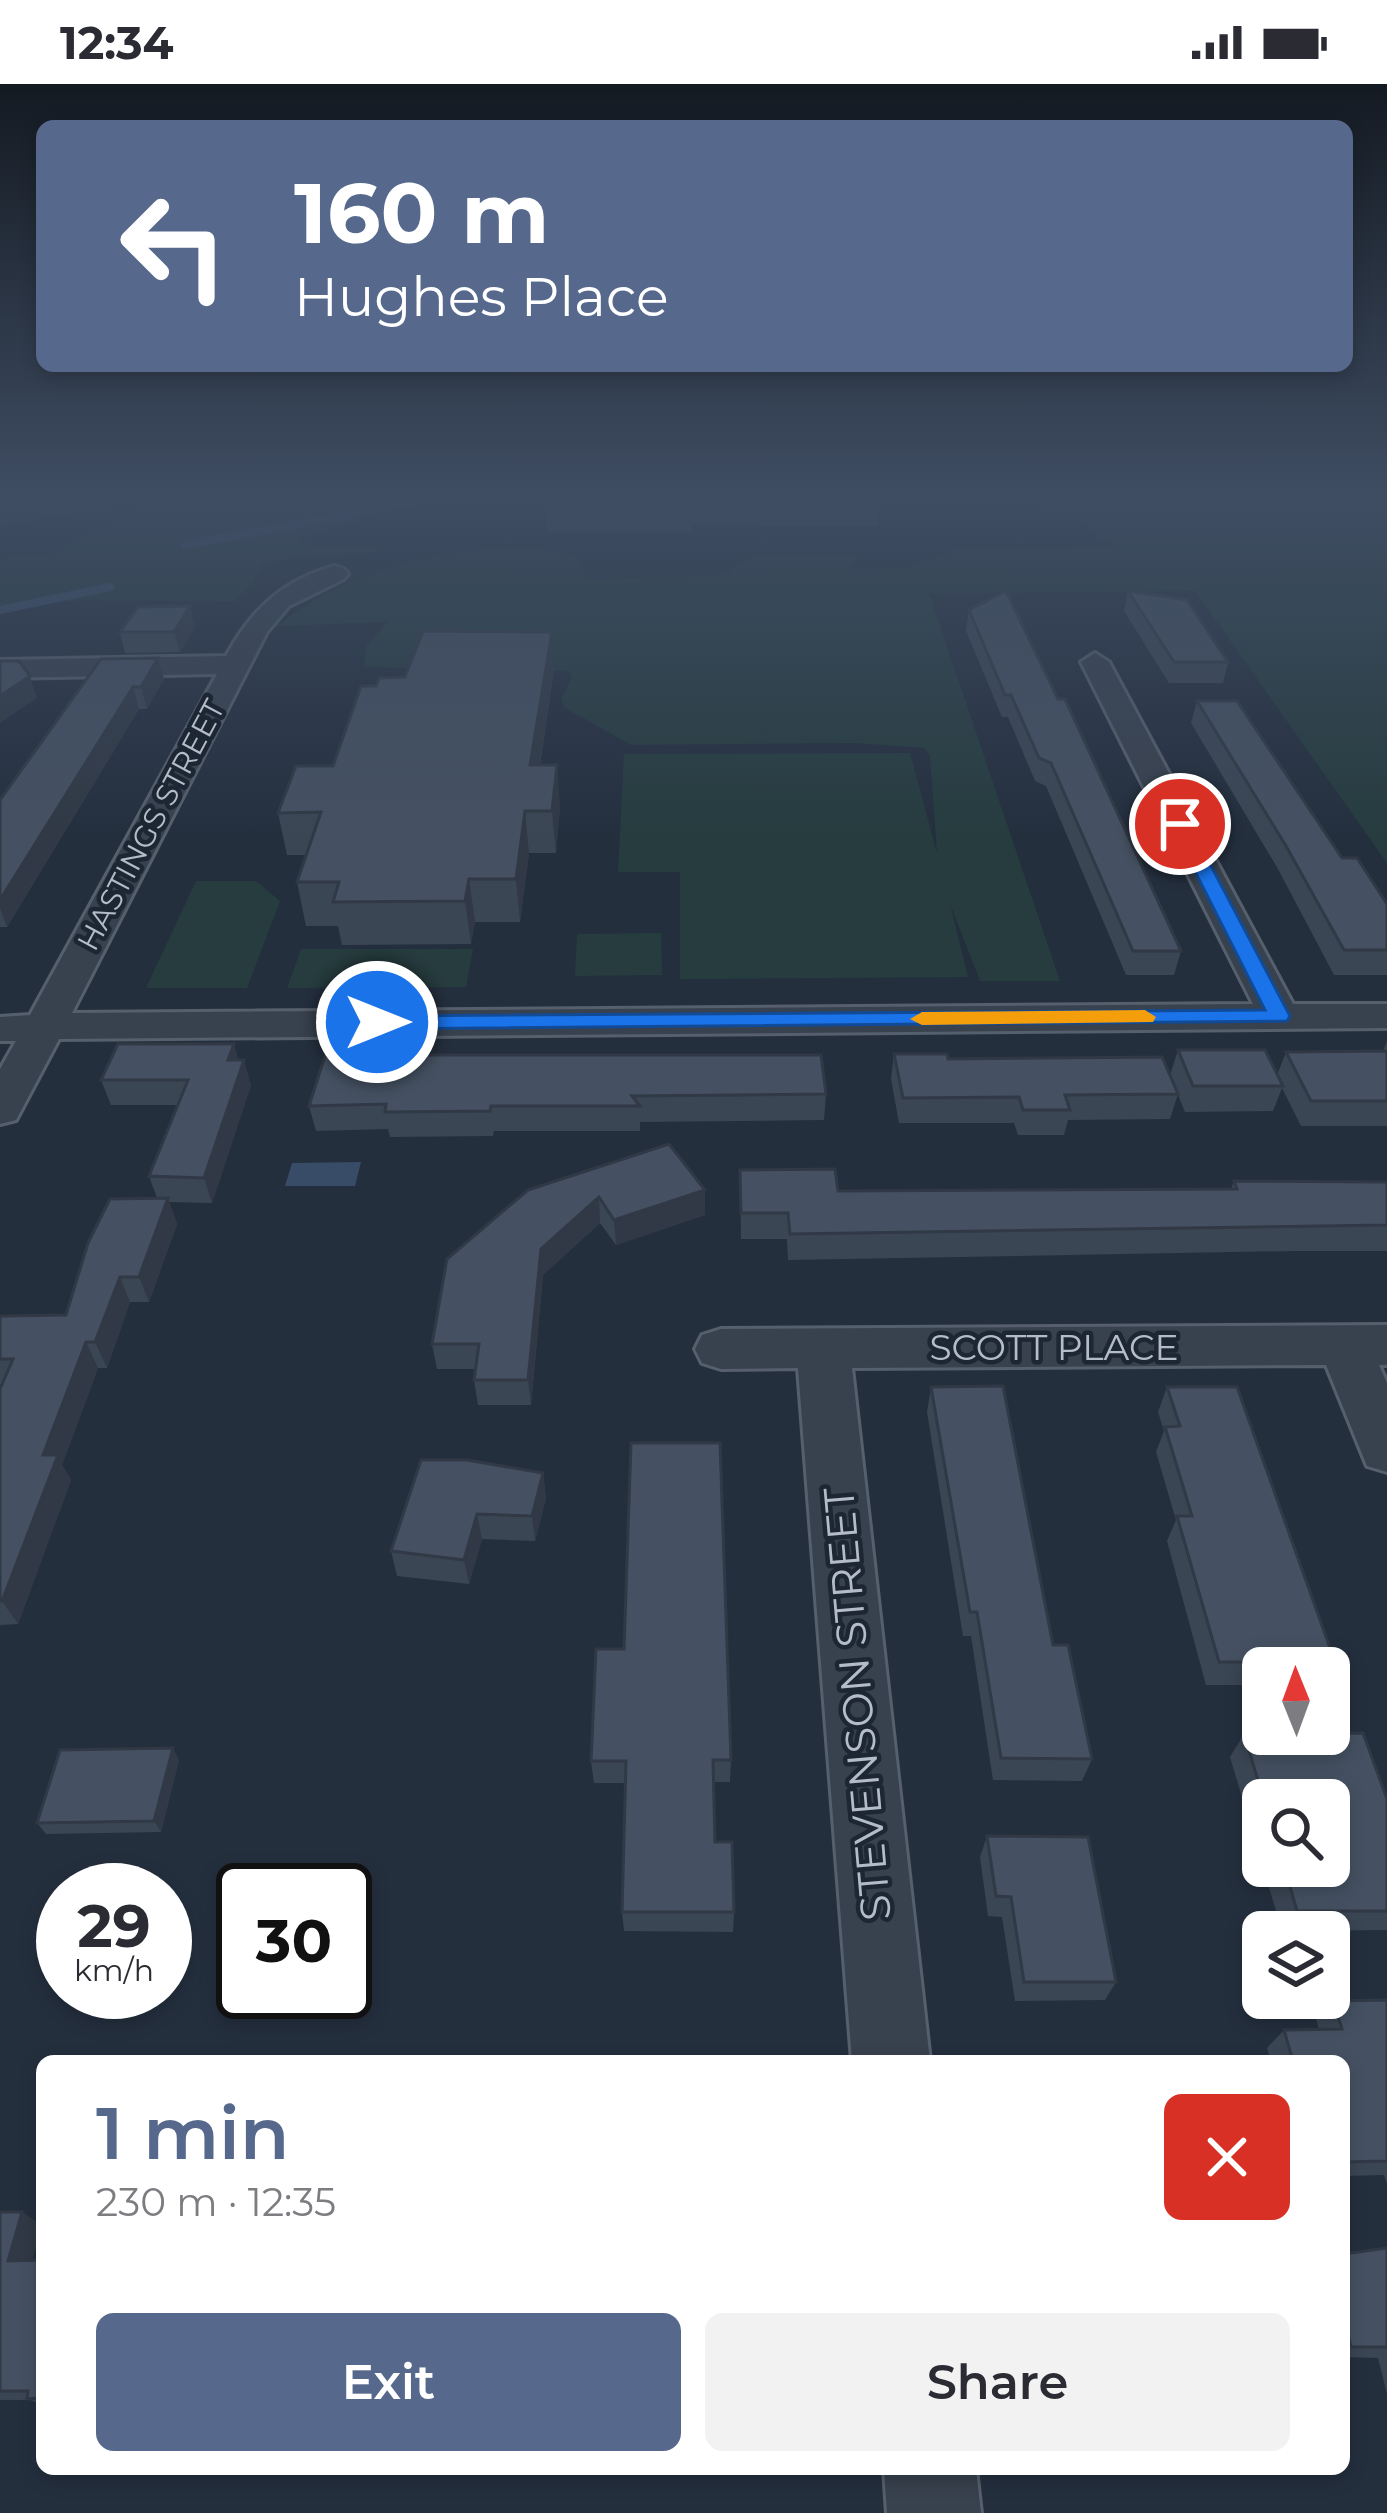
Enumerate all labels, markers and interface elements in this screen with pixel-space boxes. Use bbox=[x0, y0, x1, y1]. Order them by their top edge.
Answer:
text: 12:34 bbox=[60, 15, 174, 70]
text: 160 m bbox=[294, 162, 549, 264]
icon: left bbox=[96, 168, 252, 324]
text: Hughes Place bbox=[294, 264, 669, 330]
street label: HASTINGS STREET bbox=[69, 693, 233, 957]
pin bbox=[1129, 773, 1231, 875]
icon: arrive bbox=[1147, 791, 1213, 857]
position arrow bbox=[314, 959, 440, 1085]
street label: SCOTT PLACE bbox=[929, 1325, 1179, 1369]
street label: STEVENSON STREET bbox=[812, 1485, 902, 1923]
north arrow bbox=[1242, 1647, 1350, 1755]
map controls bbox=[1242, 1647, 1350, 2019]
button: search bbox=[1242, 1779, 1350, 1887]
speed limit sign: 30 bbox=[216, 1863, 372, 2019]
text: 29 bbox=[77, 1889, 151, 1962]
button: layers bbox=[1242, 1911, 1350, 2019]
text: km/h bbox=[74, 1952, 154, 1989]
text: 1 min bbox=[96, 2089, 289, 2177]
button: close bbox=[1164, 2094, 1290, 2220]
text: 230 m · 12:35 bbox=[96, 2178, 336, 2226]
button: Exit bbox=[96, 2313, 681, 2451]
button: Share bbox=[705, 2313, 1290, 2451]

